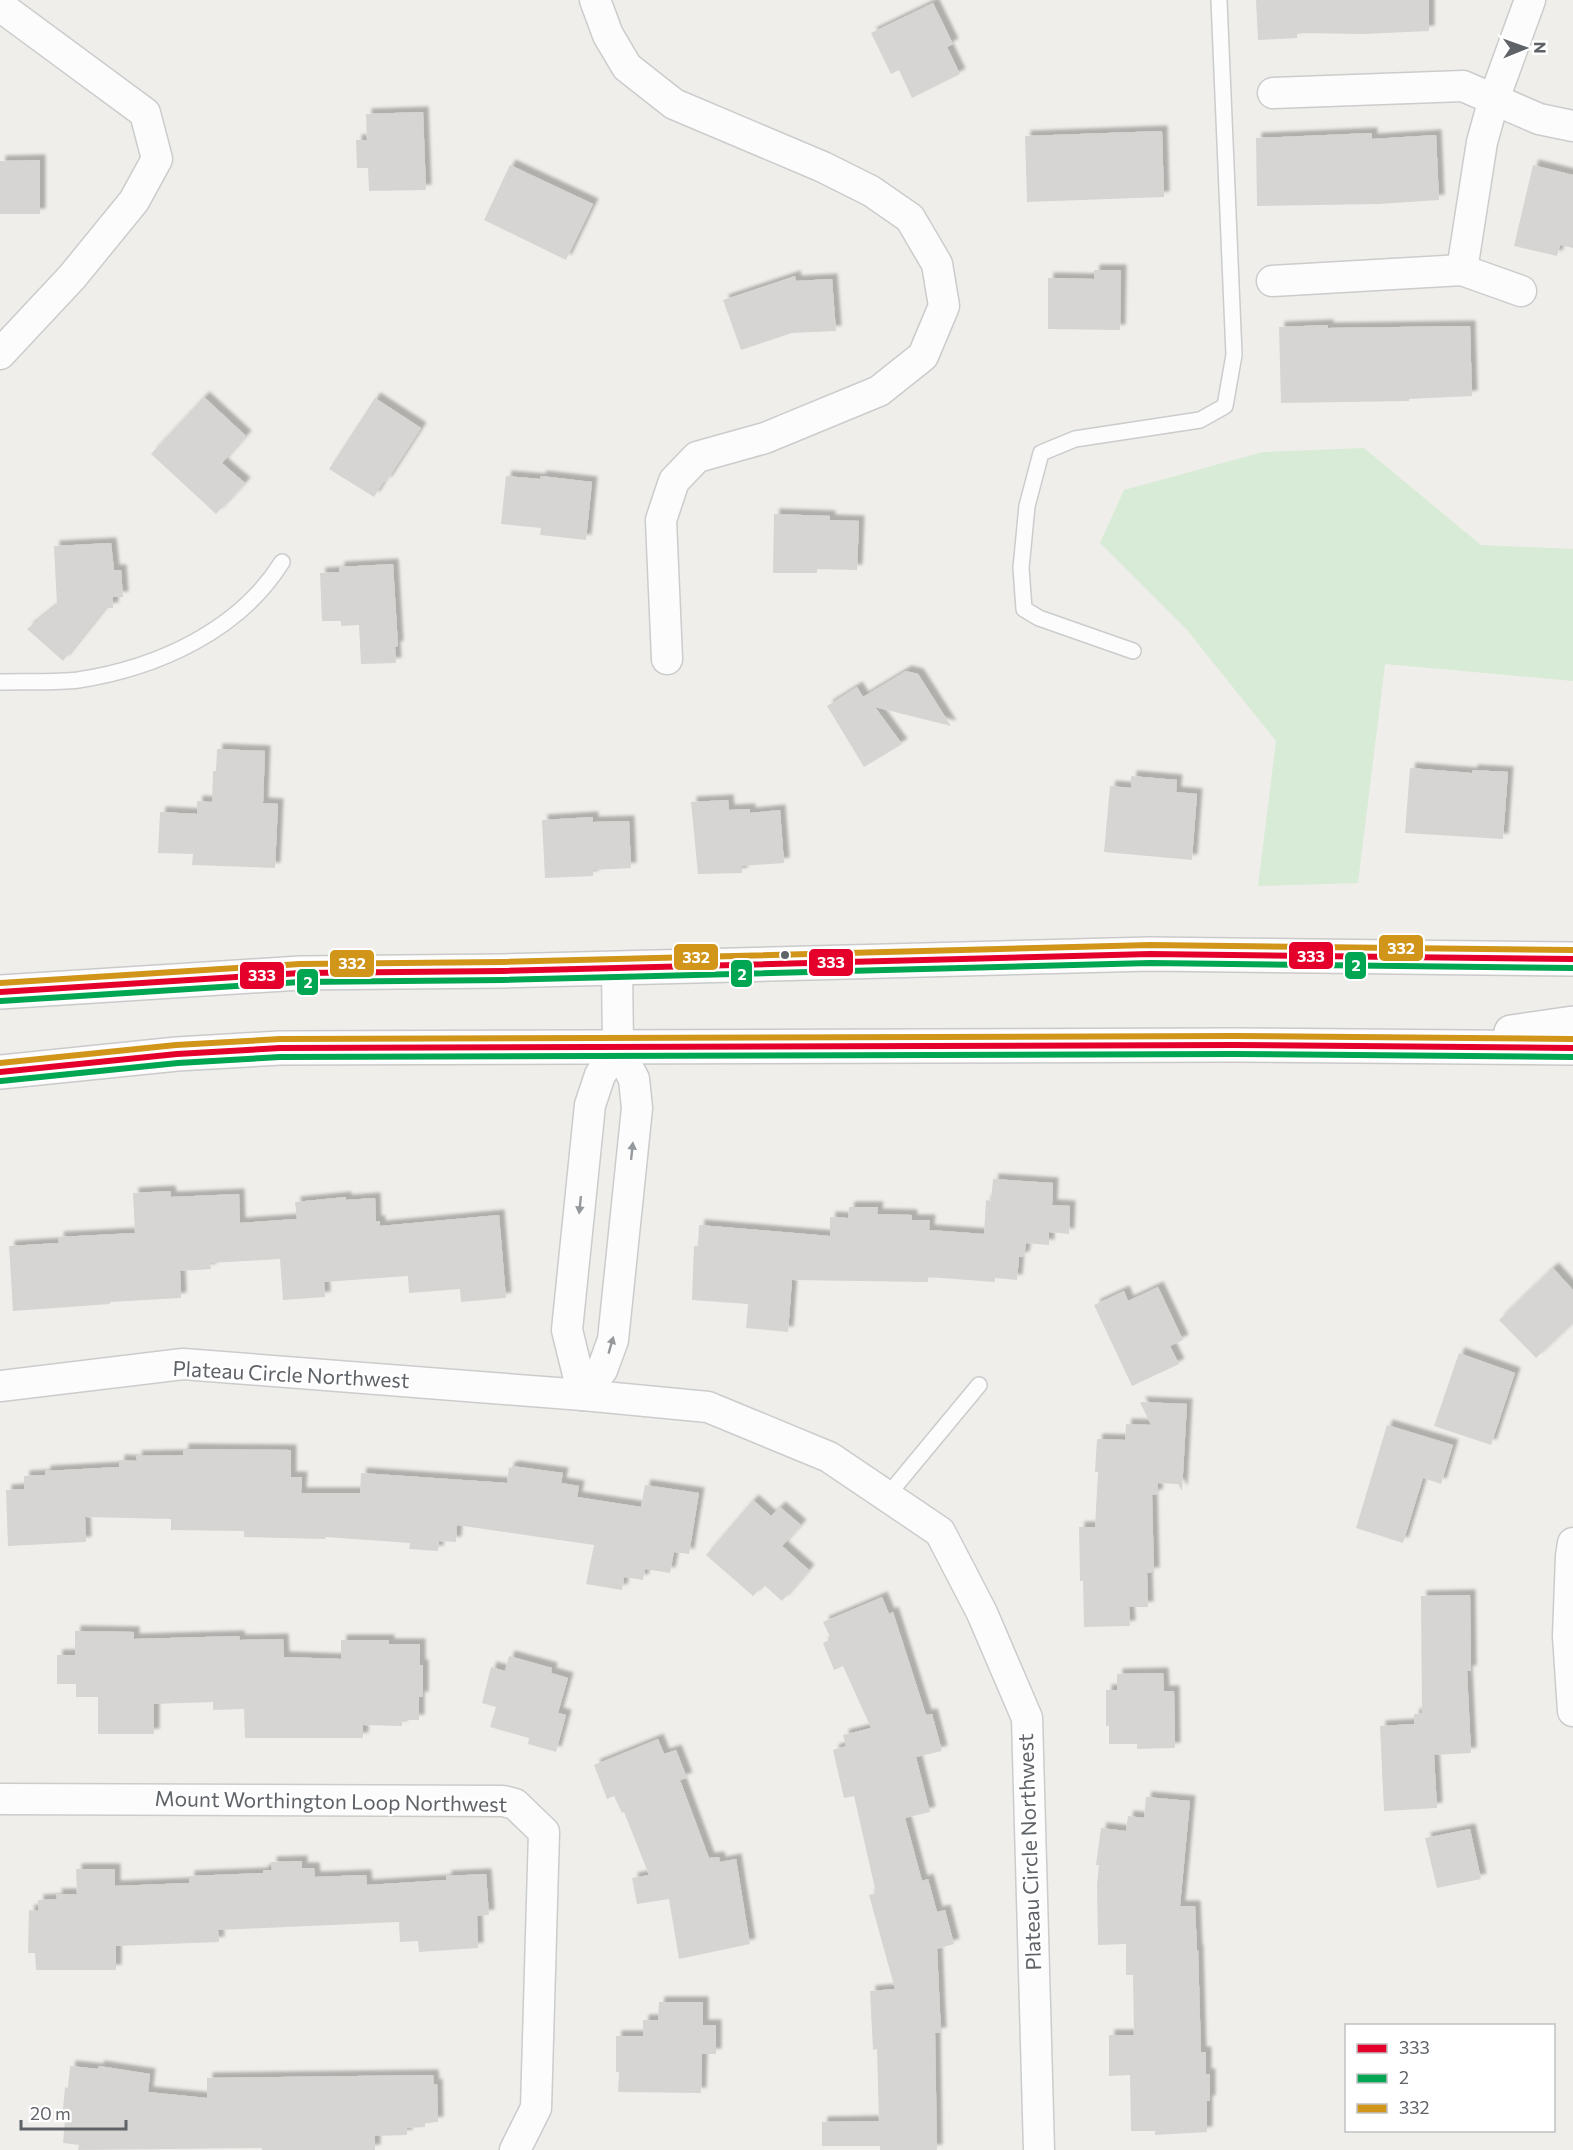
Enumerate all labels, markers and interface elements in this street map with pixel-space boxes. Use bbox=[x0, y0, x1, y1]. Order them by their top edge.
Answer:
north arrow bbox=[1495, 18, 1555, 78]
text: N bbox=[1531, 42, 1550, 54]
line badge: 332 bbox=[1378, 934, 1424, 962]
text: 332 bbox=[1387, 938, 1415, 957]
line badge: 333 bbox=[1288, 941, 1334, 970]
line badge: 332 bbox=[673, 943, 719, 971]
text: 333 bbox=[1297, 946, 1325, 965]
text: 332 bbox=[682, 947, 710, 966]
line badge: 333 bbox=[808, 948, 854, 977]
line badge: 332 bbox=[329, 949, 375, 978]
unlabelled marker bbox=[779, 949, 791, 961]
line badge: 2 bbox=[1344, 951, 1367, 980]
text: 333 bbox=[817, 952, 845, 971]
text: 332 bbox=[338, 953, 366, 972]
text: 2 bbox=[1351, 955, 1361, 974]
line badge: 2 bbox=[730, 959, 753, 988]
line badge: 333 bbox=[239, 961, 285, 990]
text: 2 bbox=[737, 964, 747, 983]
text: 333 bbox=[248, 965, 276, 984]
line badge: 2 bbox=[296, 968, 319, 996]
text: 2 bbox=[303, 972, 313, 991]
one-way arrow bbox=[627, 1141, 637, 1160]
one-way arrow bbox=[575, 1195, 585, 1214]
one-way arrow bbox=[606, 1336, 616, 1354]
street label: Plateau Circle Northwest bbox=[172, 1355, 410, 1392]
street label: Plateau Circle Northwest bbox=[1012, 1733, 1045, 1971]
street label: Mount Worthington Loop Northwest bbox=[154, 1785, 508, 1816]
legend bbox=[1345, 2024, 1555, 2132]
text: 333 bbox=[1399, 2036, 1430, 2058]
text: 2 bbox=[1399, 2066, 1409, 2088]
scale bar bbox=[21, 2093, 126, 2131]
text: 332 bbox=[1399, 2096, 1429, 2118]
text: 20 m bbox=[30, 2102, 71, 2124]

